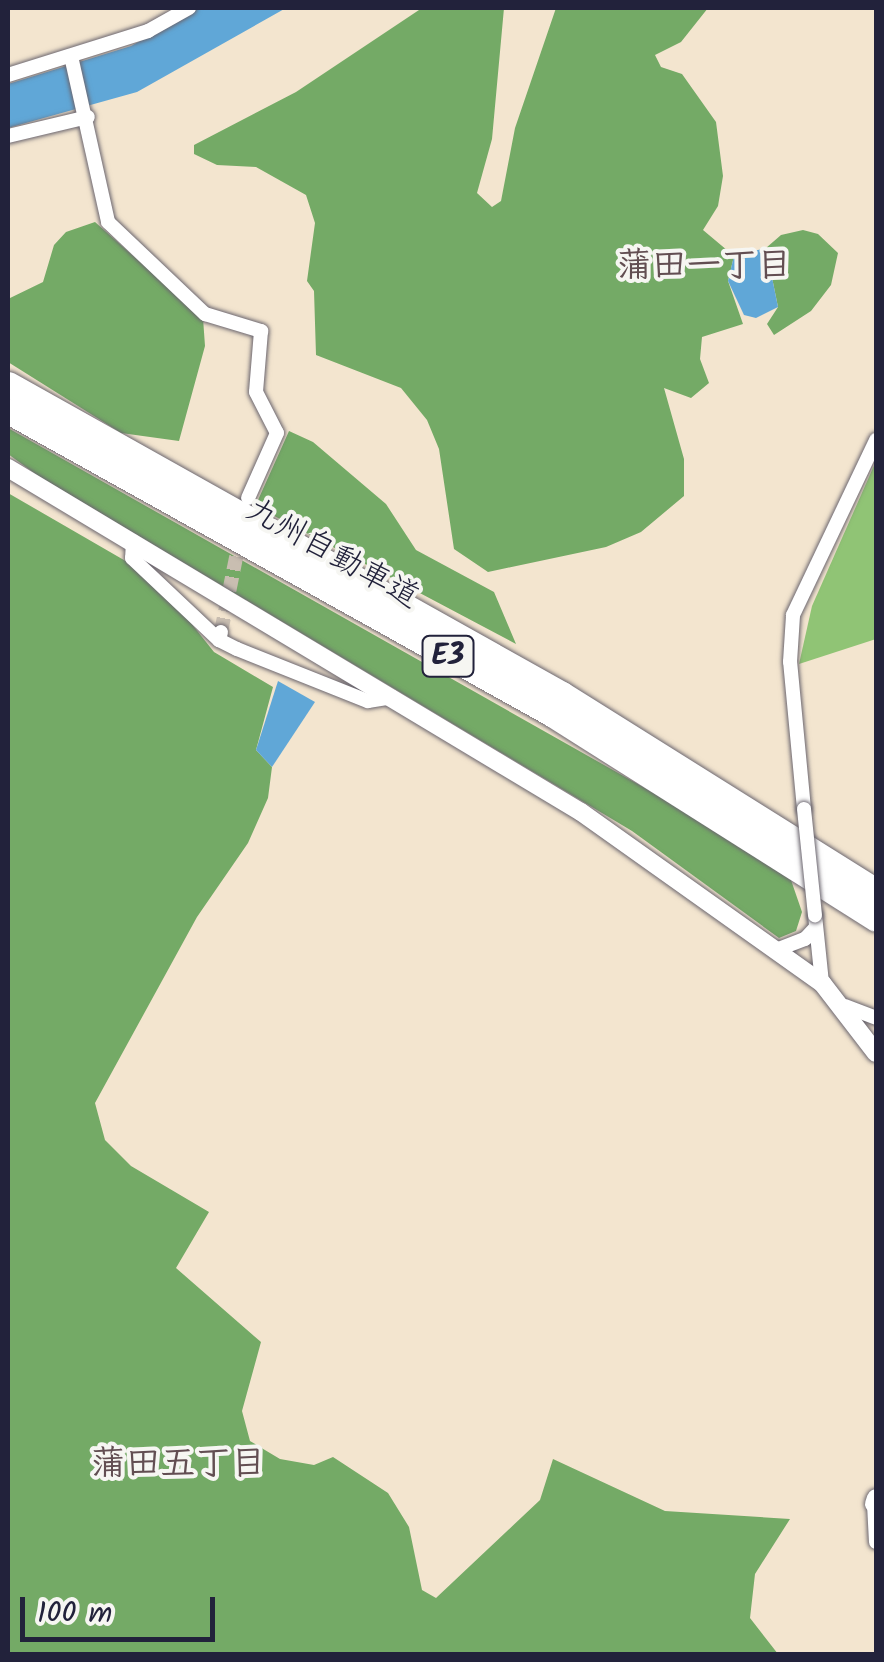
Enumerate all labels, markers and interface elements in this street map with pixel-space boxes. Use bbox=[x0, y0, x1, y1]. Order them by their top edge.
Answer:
district label: 蒲田一丁目 bbox=[617, 246, 791, 288]
street label: 九州自動車道 bbox=[239, 492, 425, 618]
road number: E3 bbox=[420, 631, 476, 681]
district label: 蒲田五丁目 bbox=[91, 1444, 265, 1486]
scale bar bbox=[25, 1577, 220, 1639]
text: 100 m bbox=[37, 1590, 112, 1638]

